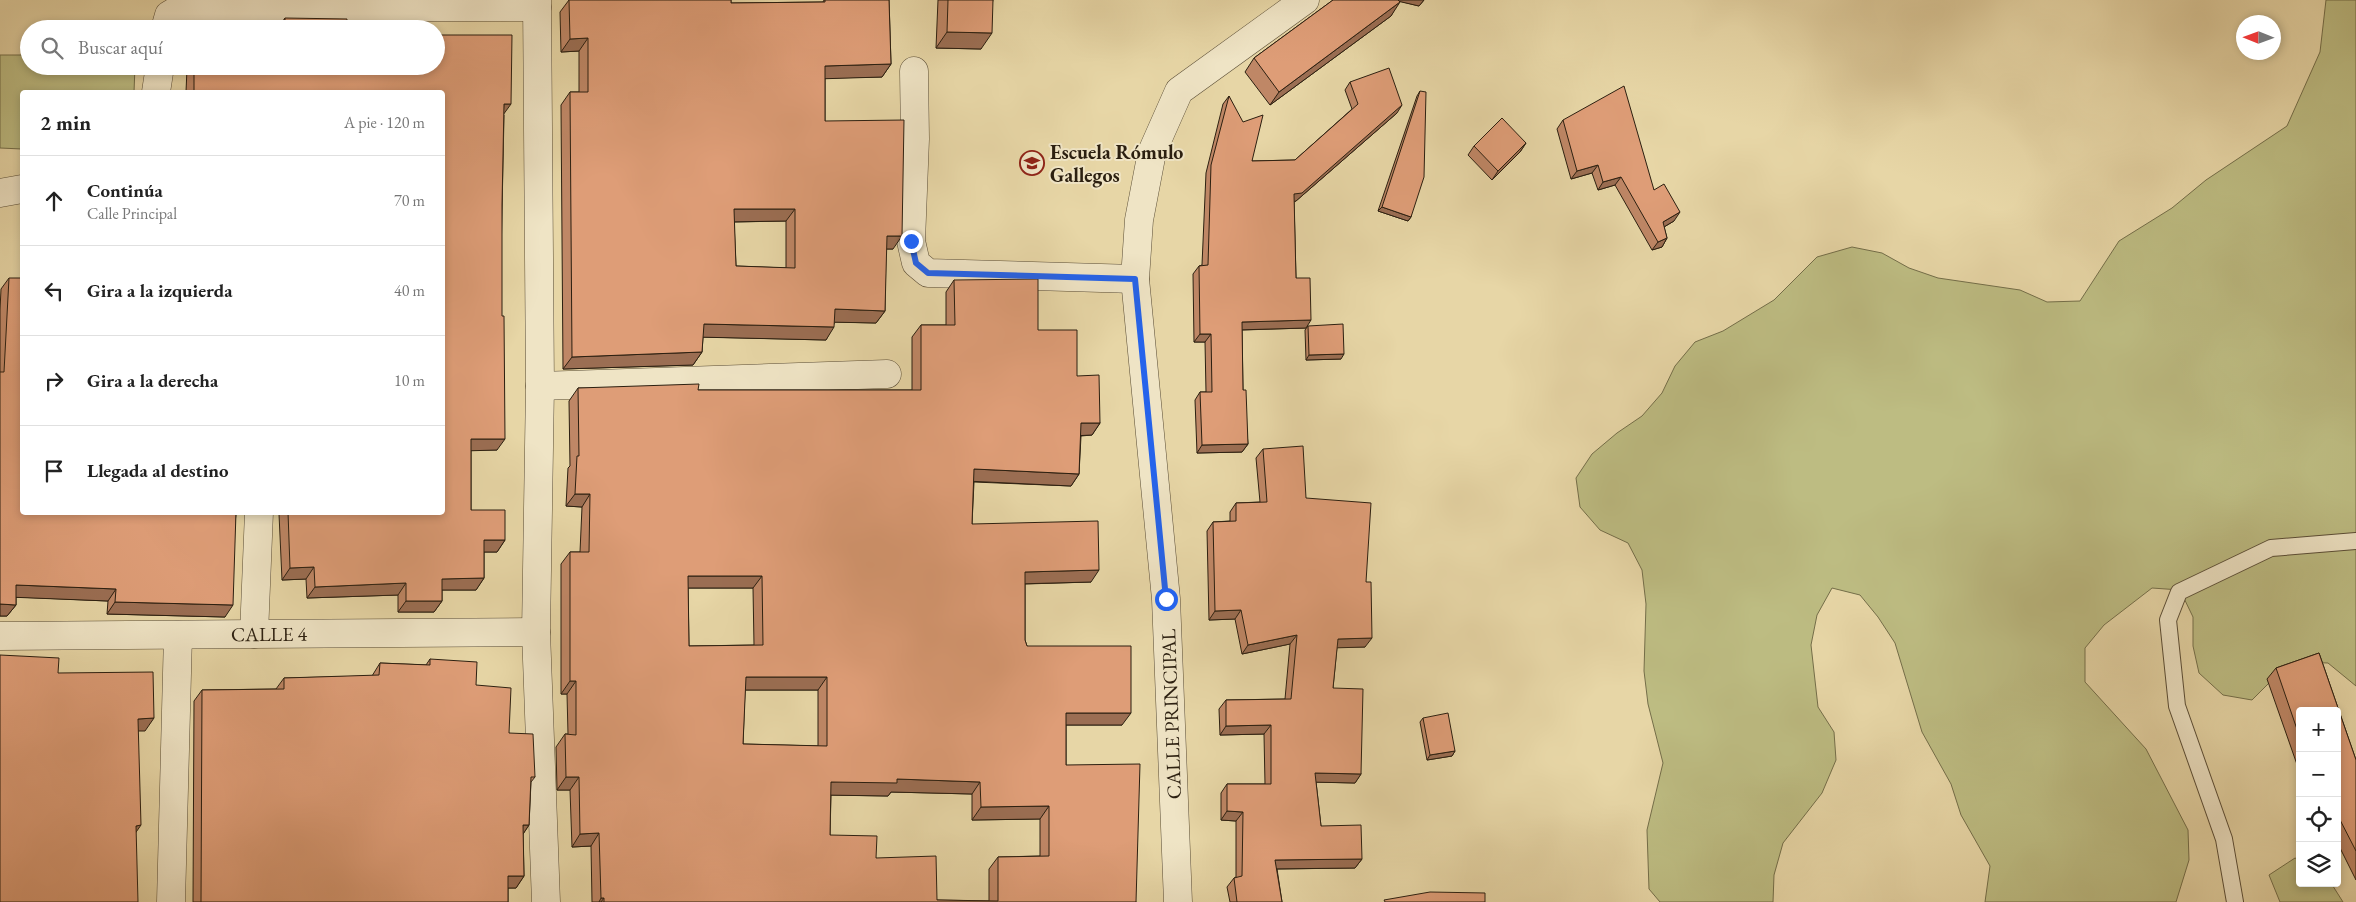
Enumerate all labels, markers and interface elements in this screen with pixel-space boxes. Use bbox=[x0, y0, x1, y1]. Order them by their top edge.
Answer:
north arrow bbox=[2236, 15, 2281, 60]
search box bbox=[20, 20, 445, 75]
icon: search bbox=[38, 34, 66, 62]
text: Buscar aquí bbox=[78, 35, 163, 60]
text: 2 min bbox=[40, 109, 91, 136]
text: A pie · 120 m bbox=[344, 112, 425, 133]
place label: Escuela Rómulo Gallegos bbox=[1050, 139, 1183, 188]
school or university icon: Escuela Rómulo Gallegos bbox=[1019, 150, 1045, 176]
text: Continúa bbox=[87, 178, 163, 203]
icon: ahead bbox=[40, 187, 68, 215]
text: 70 m bbox=[394, 190, 425, 211]
text: Calle Principal bbox=[87, 203, 177, 224]
route end bbox=[900, 230, 923, 253]
icon: left bbox=[40, 277, 68, 305]
text: Gira a la izquierda bbox=[87, 278, 233, 303]
text: 40 m bbox=[394, 280, 425, 301]
icon: right bbox=[40, 367, 68, 395]
text: Gira a la derecha bbox=[87, 368, 218, 393]
text: 10 m bbox=[394, 370, 425, 391]
icon: arrive bbox=[40, 457, 68, 485]
text: Llegada al destino bbox=[87, 458, 229, 483]
route start bbox=[1155, 588, 1178, 611]
street label: CALLE 4 bbox=[231, 621, 308, 647]
street label: CALLE PRINCIPAL bbox=[1155, 628, 1187, 800]
map controls bbox=[2296, 707, 2341, 887]
button: + bbox=[2296, 707, 2341, 752]
button: − bbox=[2296, 752, 2341, 797]
button: locate bbox=[2296, 797, 2341, 842]
button: layers bbox=[2296, 842, 2341, 887]

